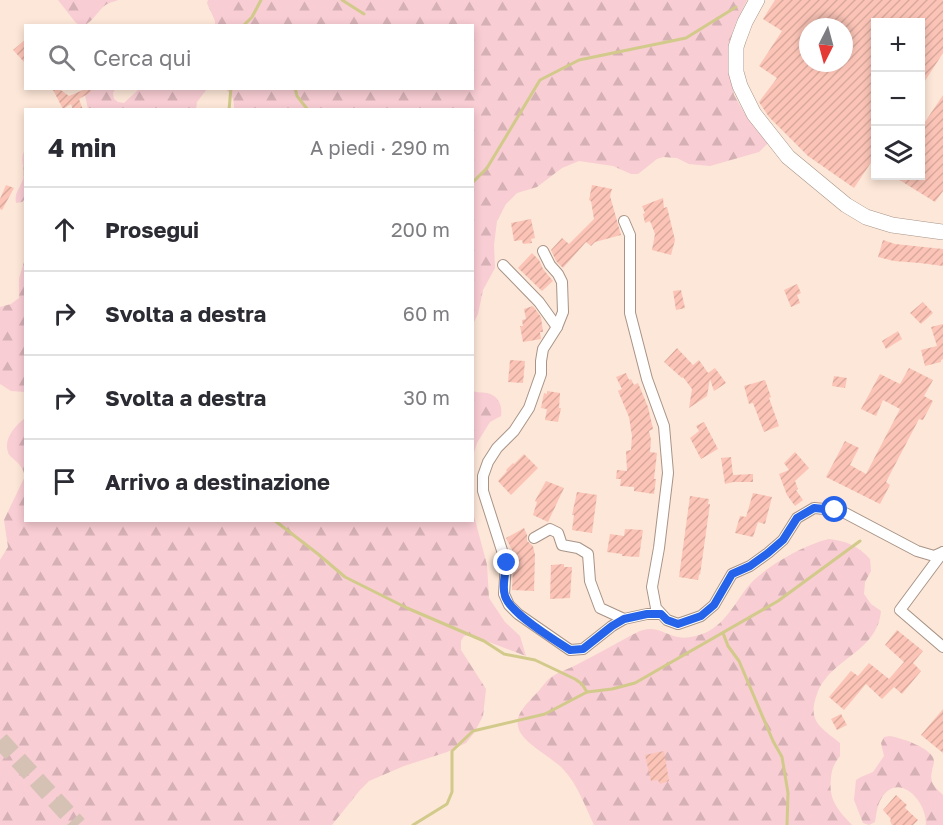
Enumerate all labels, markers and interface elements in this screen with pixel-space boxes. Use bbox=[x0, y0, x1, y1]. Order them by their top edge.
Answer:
north arrow bbox=[799, 18, 853, 72]
map controls bbox=[871, 18, 925, 180]
button: + bbox=[871, 18, 925, 72]
search box bbox=[24, 24, 474, 90]
icon: search bbox=[45, 41, 78, 74]
text: Cerca qui bbox=[93, 44, 192, 71]
button: − bbox=[871, 72, 925, 126]
button: layers bbox=[871, 126, 925, 180]
text: 4 min bbox=[48, 132, 116, 163]
text: A piedi · 290 m bbox=[310, 135, 450, 159]
icon: ahead bbox=[48, 213, 81, 246]
text: Prosegui bbox=[105, 216, 199, 243]
text: 200 m bbox=[391, 217, 450, 241]
icon: right bbox=[48, 297, 81, 330]
text: Svolta a destra bbox=[105, 300, 266, 327]
text: 60 m bbox=[403, 301, 450, 325]
icon: right bbox=[48, 381, 81, 414]
text: Svolta a destra bbox=[105, 384, 266, 411]
text: 30 m bbox=[403, 385, 450, 409]
icon: arrive bbox=[48, 465, 81, 498]
text: Arrivo a destinazione bbox=[105, 468, 330, 495]
route start bbox=[821, 496, 847, 522]
route end bbox=[493, 549, 519, 575]

